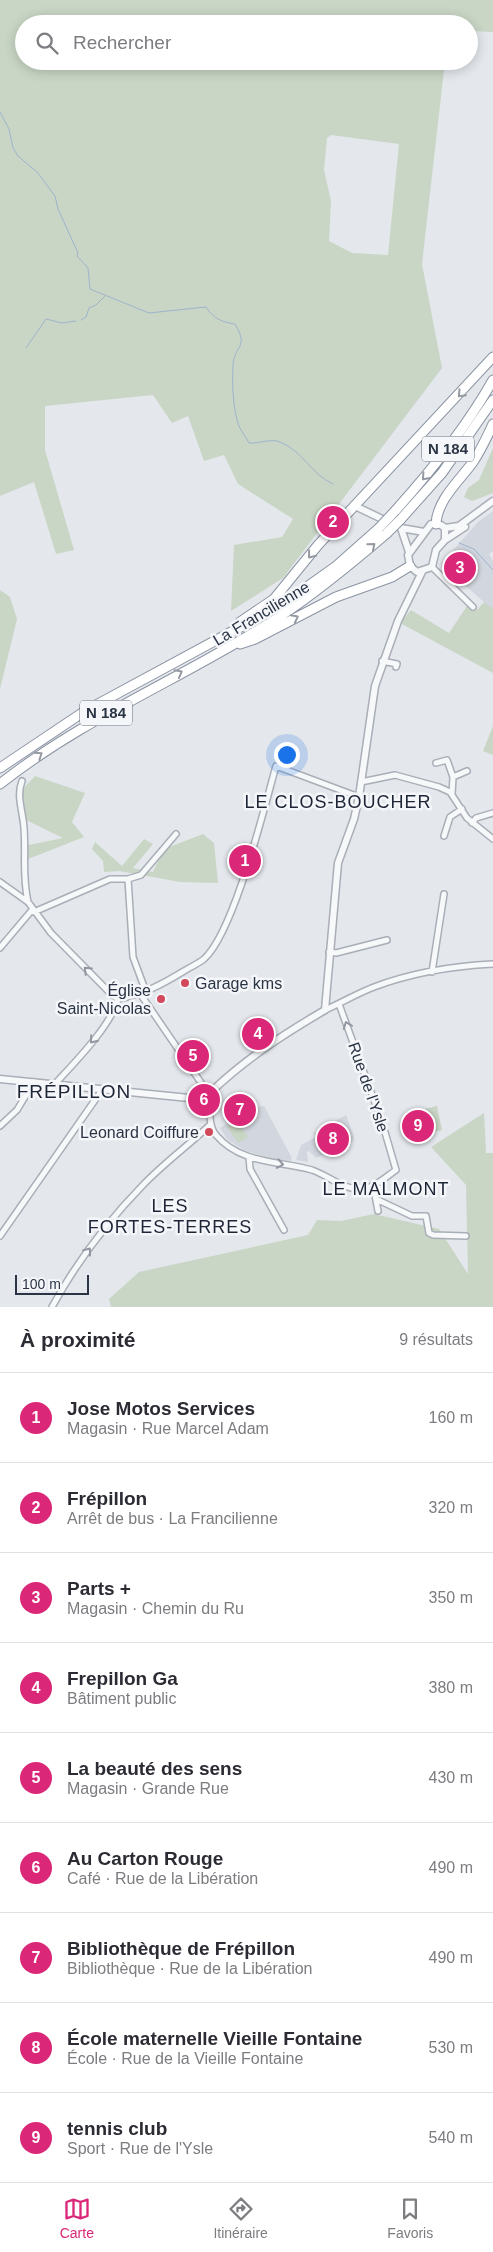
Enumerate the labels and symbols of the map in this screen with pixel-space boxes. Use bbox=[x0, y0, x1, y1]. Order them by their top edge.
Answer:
one-way arrow bbox=[458, 388, 467, 397]
road number: N 184 bbox=[422, 436, 474, 462]
one-way arrow bbox=[422, 472, 431, 481]
pin: 2 bbox=[317, 503, 349, 541]
one-way arrow bbox=[367, 542, 376, 551]
one-way arrow bbox=[308, 549, 317, 559]
pin: 3 bbox=[444, 549, 476, 587]
street label: La Francilienne bbox=[210, 578, 313, 649]
one-way arrow bbox=[290, 614, 299, 624]
one-way arrow bbox=[174, 669, 183, 679]
road number: N 184 bbox=[80, 700, 132, 726]
your location bbox=[274, 742, 300, 768]
one-way arrow bbox=[33, 752, 43, 761]
district label: LE CLOS-BOUCHER bbox=[244, 792, 432, 812]
pin: 1 bbox=[229, 842, 261, 880]
one-way arrow bbox=[83, 967, 92, 976]
place label: Garage kms bbox=[195, 975, 282, 992]
marker: Garage kms bbox=[179, 977, 191, 989]
place label: Église Saint-Nicolas bbox=[57, 981, 151, 1017]
marker: Église Saint-Nicolas bbox=[155, 993, 167, 1005]
pin: 4 bbox=[242, 1015, 274, 1053]
one-way arrow bbox=[343, 1021, 353, 1029]
one-way arrow bbox=[90, 1034, 98, 1043]
pin: 5 bbox=[177, 1037, 209, 1075]
street label: Rue de l'Ysle bbox=[345, 1040, 392, 1134]
district label: FRÉPILLON bbox=[17, 1081, 131, 1102]
pin: 6 bbox=[188, 1081, 220, 1119]
pin: 7 bbox=[224, 1091, 256, 1129]
pin: 9 bbox=[402, 1107, 434, 1145]
pin: 8 bbox=[317, 1120, 349, 1158]
place label: Leonard Coiffure bbox=[80, 1124, 199, 1141]
marker: Leonard Coiffure bbox=[203, 1126, 215, 1138]
one-way arrow bbox=[276, 1159, 284, 1169]
district label: LE MALMONT bbox=[322, 1179, 450, 1199]
district label: LES FORTES-TERRES bbox=[88, 1196, 252, 1237]
one-way arrow bbox=[83, 1248, 91, 1257]
scale bar bbox=[15, 1272, 89, 1295]

